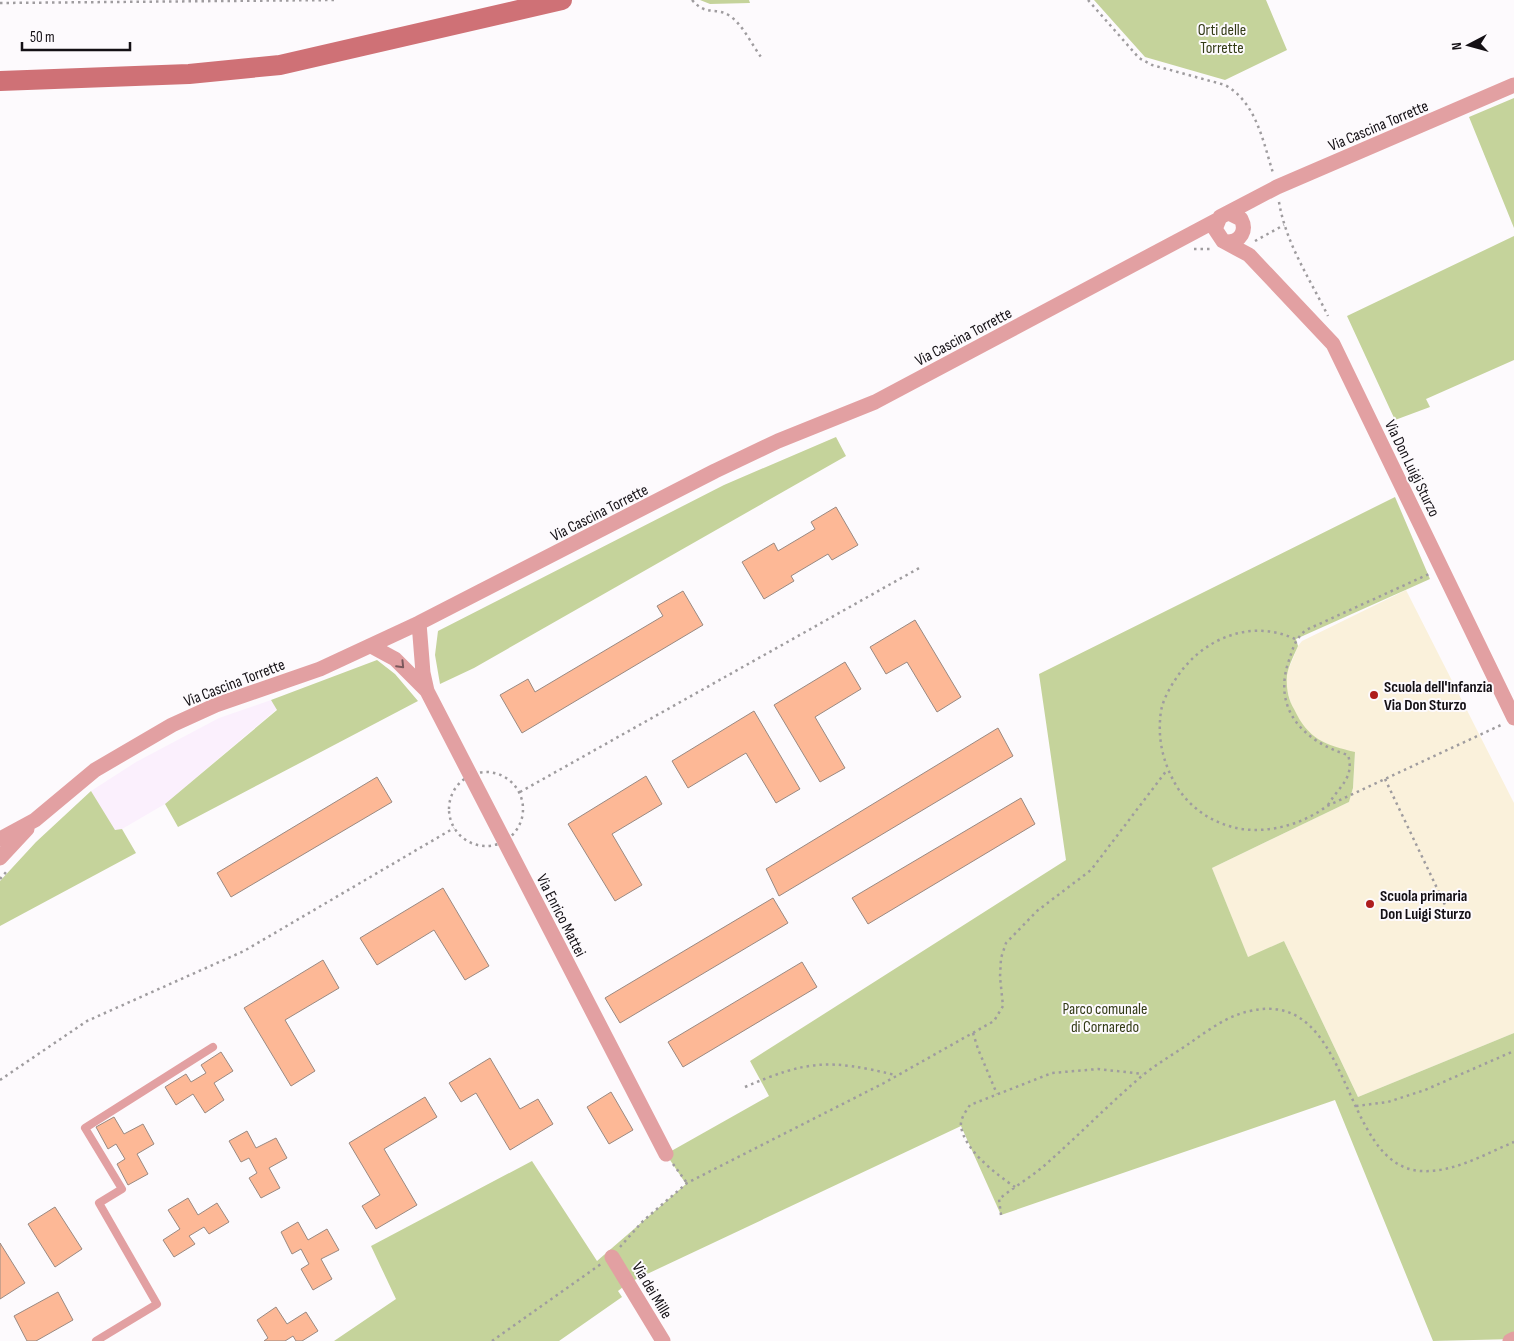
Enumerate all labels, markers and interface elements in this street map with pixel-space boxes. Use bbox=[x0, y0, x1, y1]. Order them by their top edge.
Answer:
scale bar bbox=[22, 20, 130, 52]
north arrow bbox=[1444, 20, 1494, 70]
park label: Orti delle Torrette bbox=[1198, 21, 1246, 58]
text: 50 m bbox=[30, 28, 55, 47]
text: N bbox=[1448, 42, 1465, 51]
street label: Via Cascina Torrette bbox=[1326, 97, 1431, 156]
street label: Via Cascina Torrette bbox=[912, 304, 1015, 371]
street label: Via Don Luigi Sturzo bbox=[1380, 417, 1443, 520]
street label: Via Cascina Torrette bbox=[548, 481, 652, 546]
street label: Via Cascina Torrette bbox=[181, 655, 288, 711]
one-way arrow bbox=[395, 660, 404, 669]
place label: Scuola dell'Infanzia Via Don Sturzo bbox=[1384, 678, 1493, 715]
marker: Scuola dell'Infanzia Via Don Sturzo bbox=[1368, 689, 1380, 701]
street label: Via Enrico Mattei bbox=[532, 871, 590, 960]
place label: Scuola primaria Don Luigi Sturzo bbox=[1380, 887, 1471, 924]
marker: Scuola primaria Don Luigi Sturzo bbox=[1364, 898, 1376, 910]
park label: Parco comunale di Cornaredo bbox=[1063, 1000, 1147, 1037]
street label: Via dei Mille bbox=[628, 1259, 676, 1322]

